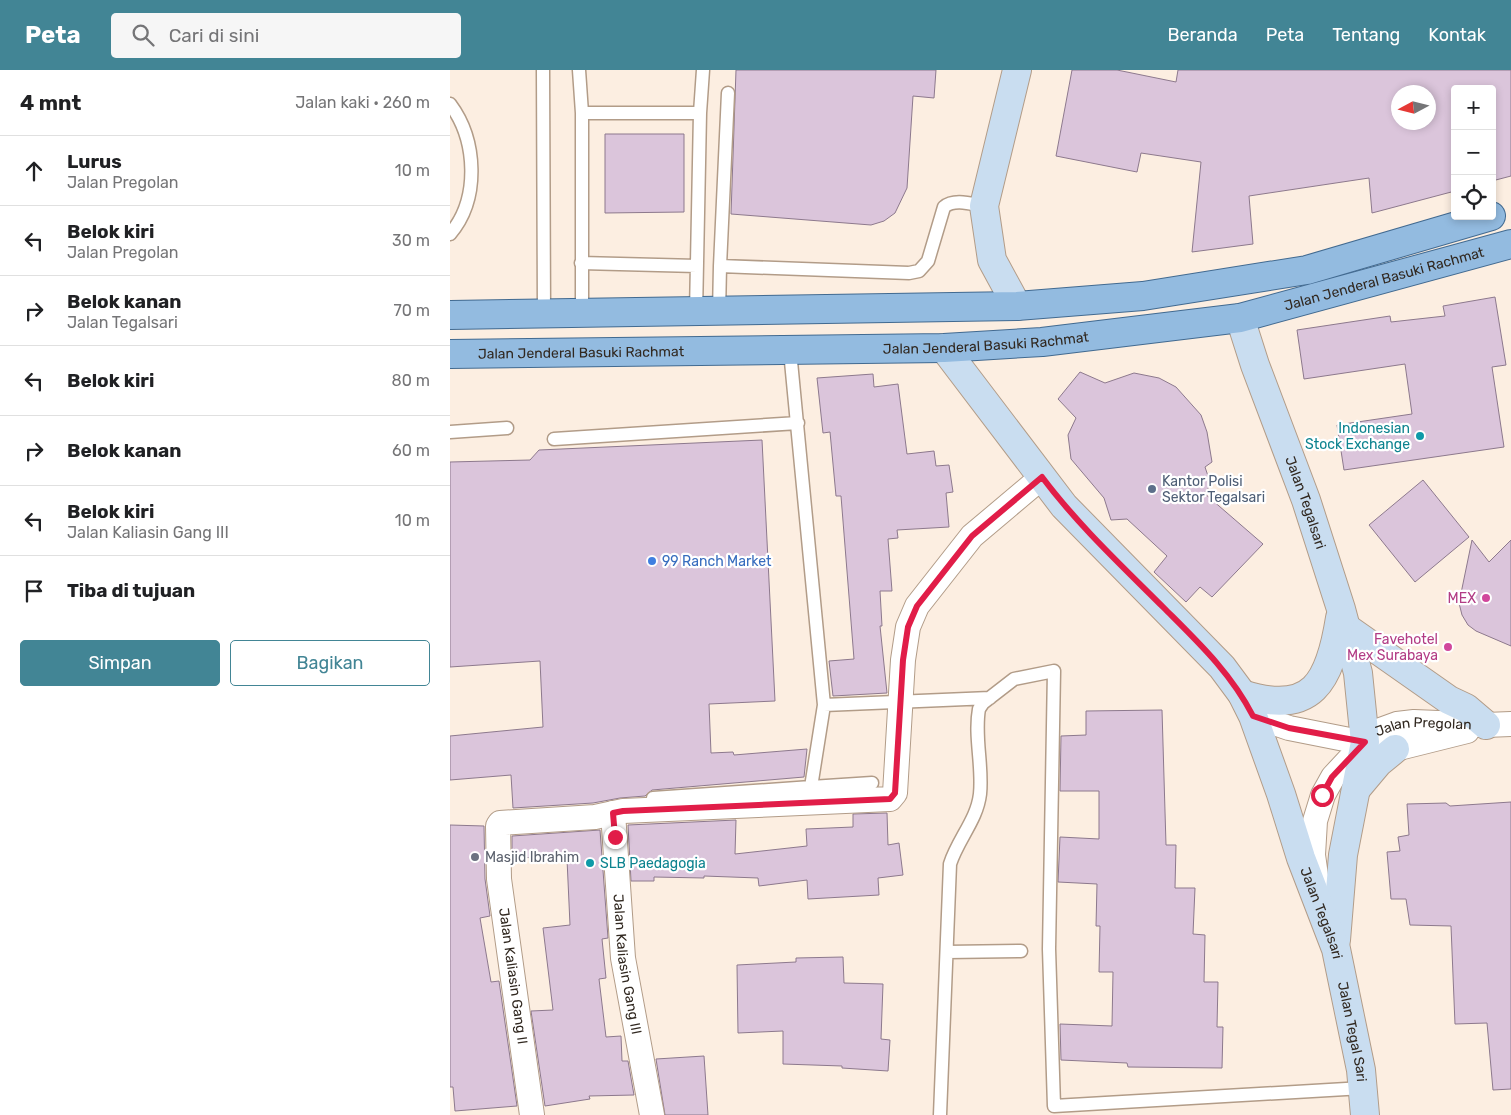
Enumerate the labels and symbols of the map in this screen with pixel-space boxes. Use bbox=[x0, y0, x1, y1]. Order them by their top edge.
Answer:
north arrow bbox=[1391, 85, 1436, 130]
street label: Jalan Jenderal Basuki Rachmat bbox=[1282, 243, 1486, 314]
street label: Jalan Jenderal Basuki Rachmat bbox=[883, 328, 1090, 357]
street label: Jalan Jenderal Basuki Rachmat bbox=[478, 343, 685, 362]
place label: Indonesian Stock Exchange bbox=[1305, 420, 1410, 453]
marker: Indonesian Stock Exchange bbox=[1414, 430, 1426, 442]
street label: Jalan Tegalsari bbox=[1282, 454, 1330, 551]
place label: Kantor Polisi Sektor Tegalsari bbox=[1162, 473, 1265, 506]
marker: Kantor Polisi Sektor Tegalsari bbox=[1146, 483, 1158, 495]
place label: 99 Ranch Market bbox=[662, 553, 772, 570]
marker: 99 Ranch Market bbox=[646, 555, 658, 567]
place label: MEX bbox=[1448, 590, 1476, 607]
marker: MEX bbox=[1480, 592, 1492, 604]
place label: Favehotel Mex Surabaya bbox=[1347, 631, 1438, 664]
marker: Favehotel Mex Surabaya bbox=[1442, 641, 1454, 653]
street label: Jalan Pregolan bbox=[1373, 713, 1472, 740]
route start bbox=[1311, 784, 1334, 807]
route end bbox=[604, 826, 627, 849]
place label: Masjid Ibrahim bbox=[485, 849, 579, 866]
marker: Masjid Ibrahim bbox=[469, 851, 481, 863]
place label: SLB Paedagogia bbox=[600, 855, 706, 872]
marker: SLB Paedagogia bbox=[584, 857, 596, 869]
street label: Jalan Tegalsari bbox=[1297, 865, 1346, 960]
street label: Jalan Kaliasin Gang III bbox=[610, 893, 645, 1036]
street label: Jalan Kaliasin Gang II bbox=[495, 907, 531, 1045]
street label: Jalan Tegal Sari bbox=[1334, 980, 1371, 1083]

